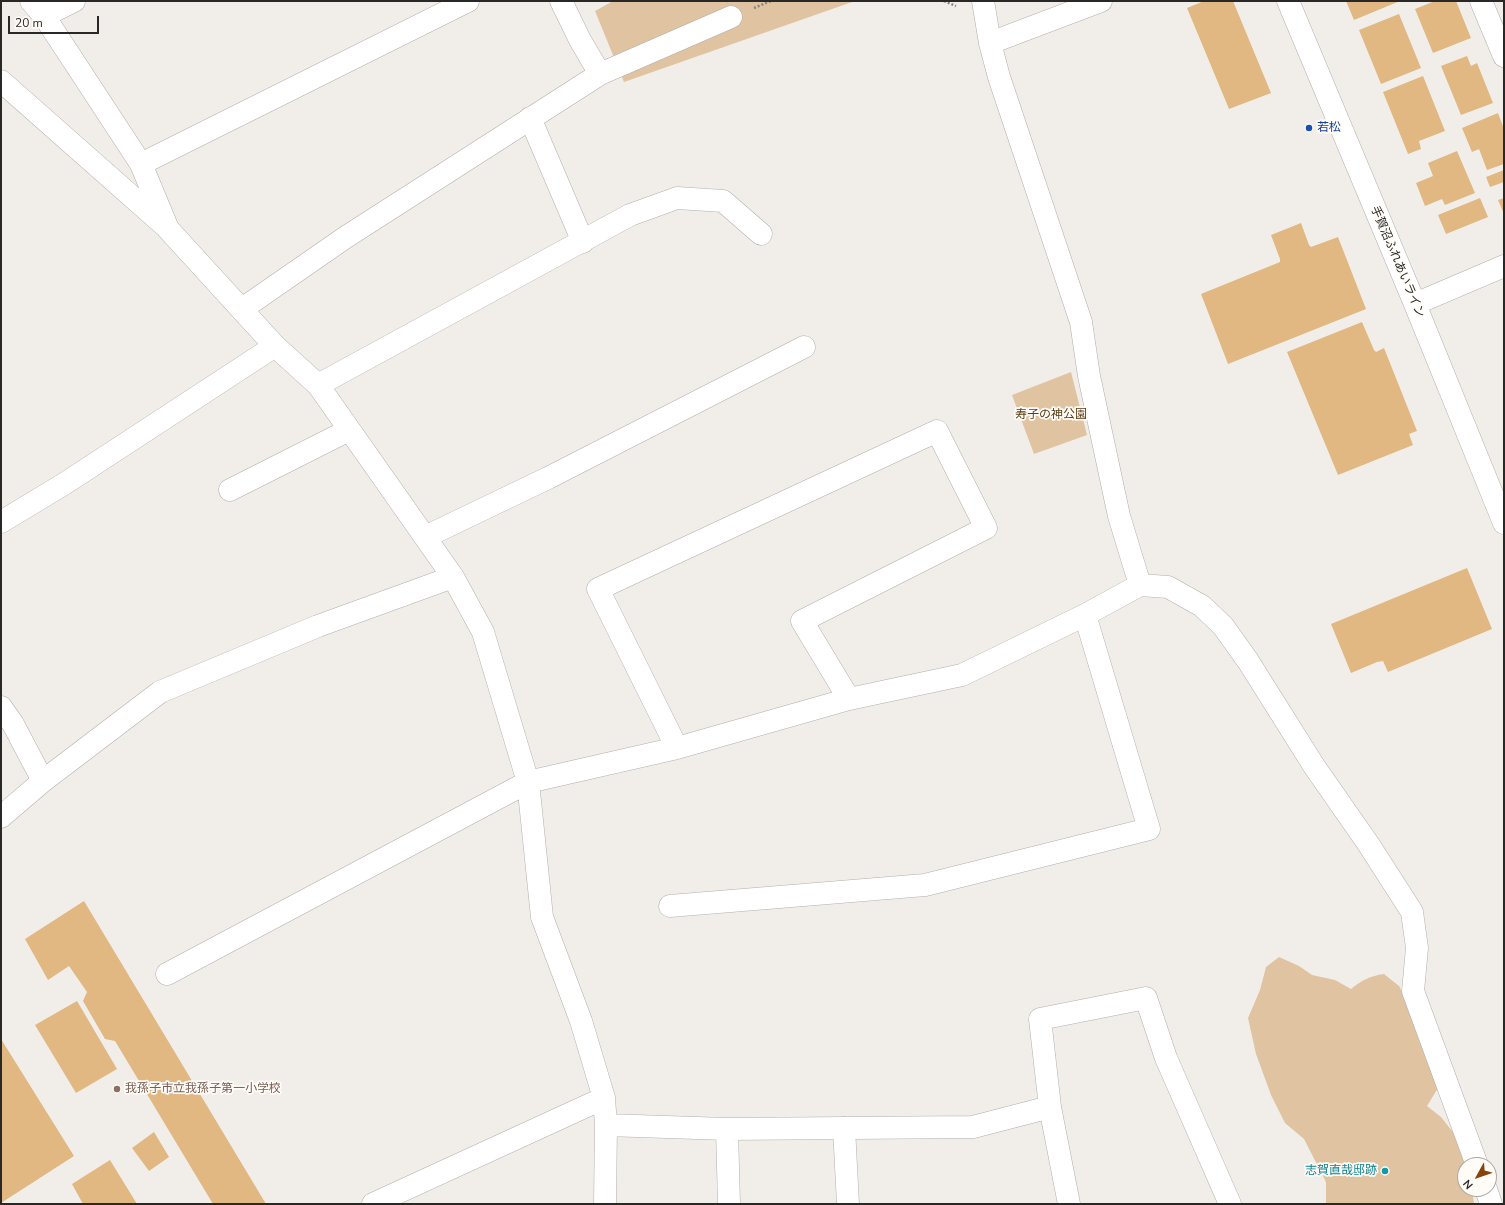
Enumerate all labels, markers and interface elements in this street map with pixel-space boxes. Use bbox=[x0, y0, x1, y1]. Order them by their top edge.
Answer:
scale bar bbox=[10, 8, 101, 34]
text: 20 m bbox=[15, 15, 43, 31]
place label: 若松 bbox=[1317, 121, 1341, 135]
marker: 若松 bbox=[1304, 123, 1314, 133]
street label: 手賀沼ふれあいライン bbox=[1367, 204, 1427, 320]
park label: 寿子の神公園 bbox=[1015, 408, 1087, 422]
place label: 我孫子市立我孫子第一小学校 bbox=[125, 1082, 281, 1096]
marker: 我孫子市立我孫子第一小学校 bbox=[112, 1084, 122, 1094]
north arrow bbox=[1457, 1157, 1497, 1197]
place label: 志賀直哉邸跡 bbox=[1305, 1164, 1377, 1178]
marker: 志賀直哉邸跡 bbox=[1380, 1166, 1390, 1176]
text: N bbox=[1460, 1176, 1477, 1192]

